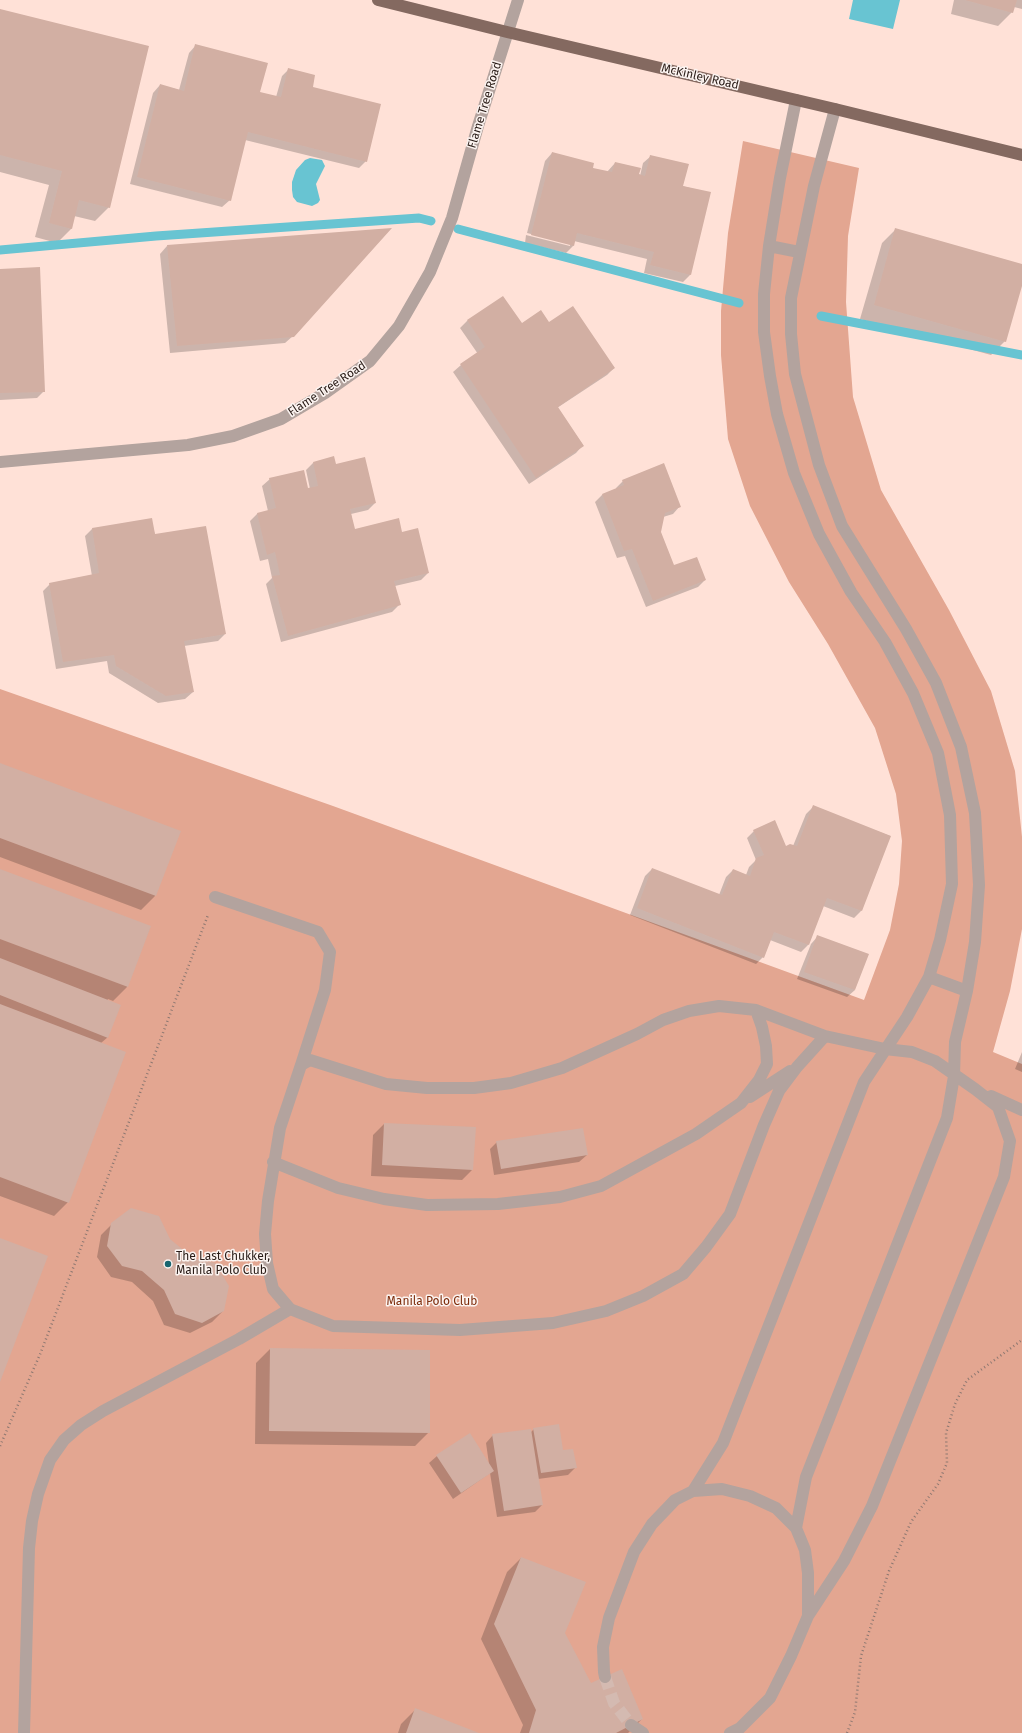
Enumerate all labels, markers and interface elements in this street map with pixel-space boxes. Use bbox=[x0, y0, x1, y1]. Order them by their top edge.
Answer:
street label: Flame Tree Road bbox=[465, 60, 505, 150]
street label: McKinley Road bbox=[660, 61, 740, 93]
street label: Flame Tree Road bbox=[285, 359, 369, 419]
place label: The Last Chukker, Manila Polo Club bbox=[176, 1250, 270, 1278]
marker: The Last Chukker, Manila Polo Club bbox=[163, 1259, 173, 1269]
park label: Manila Polo Club bbox=[387, 1295, 477, 1309]

